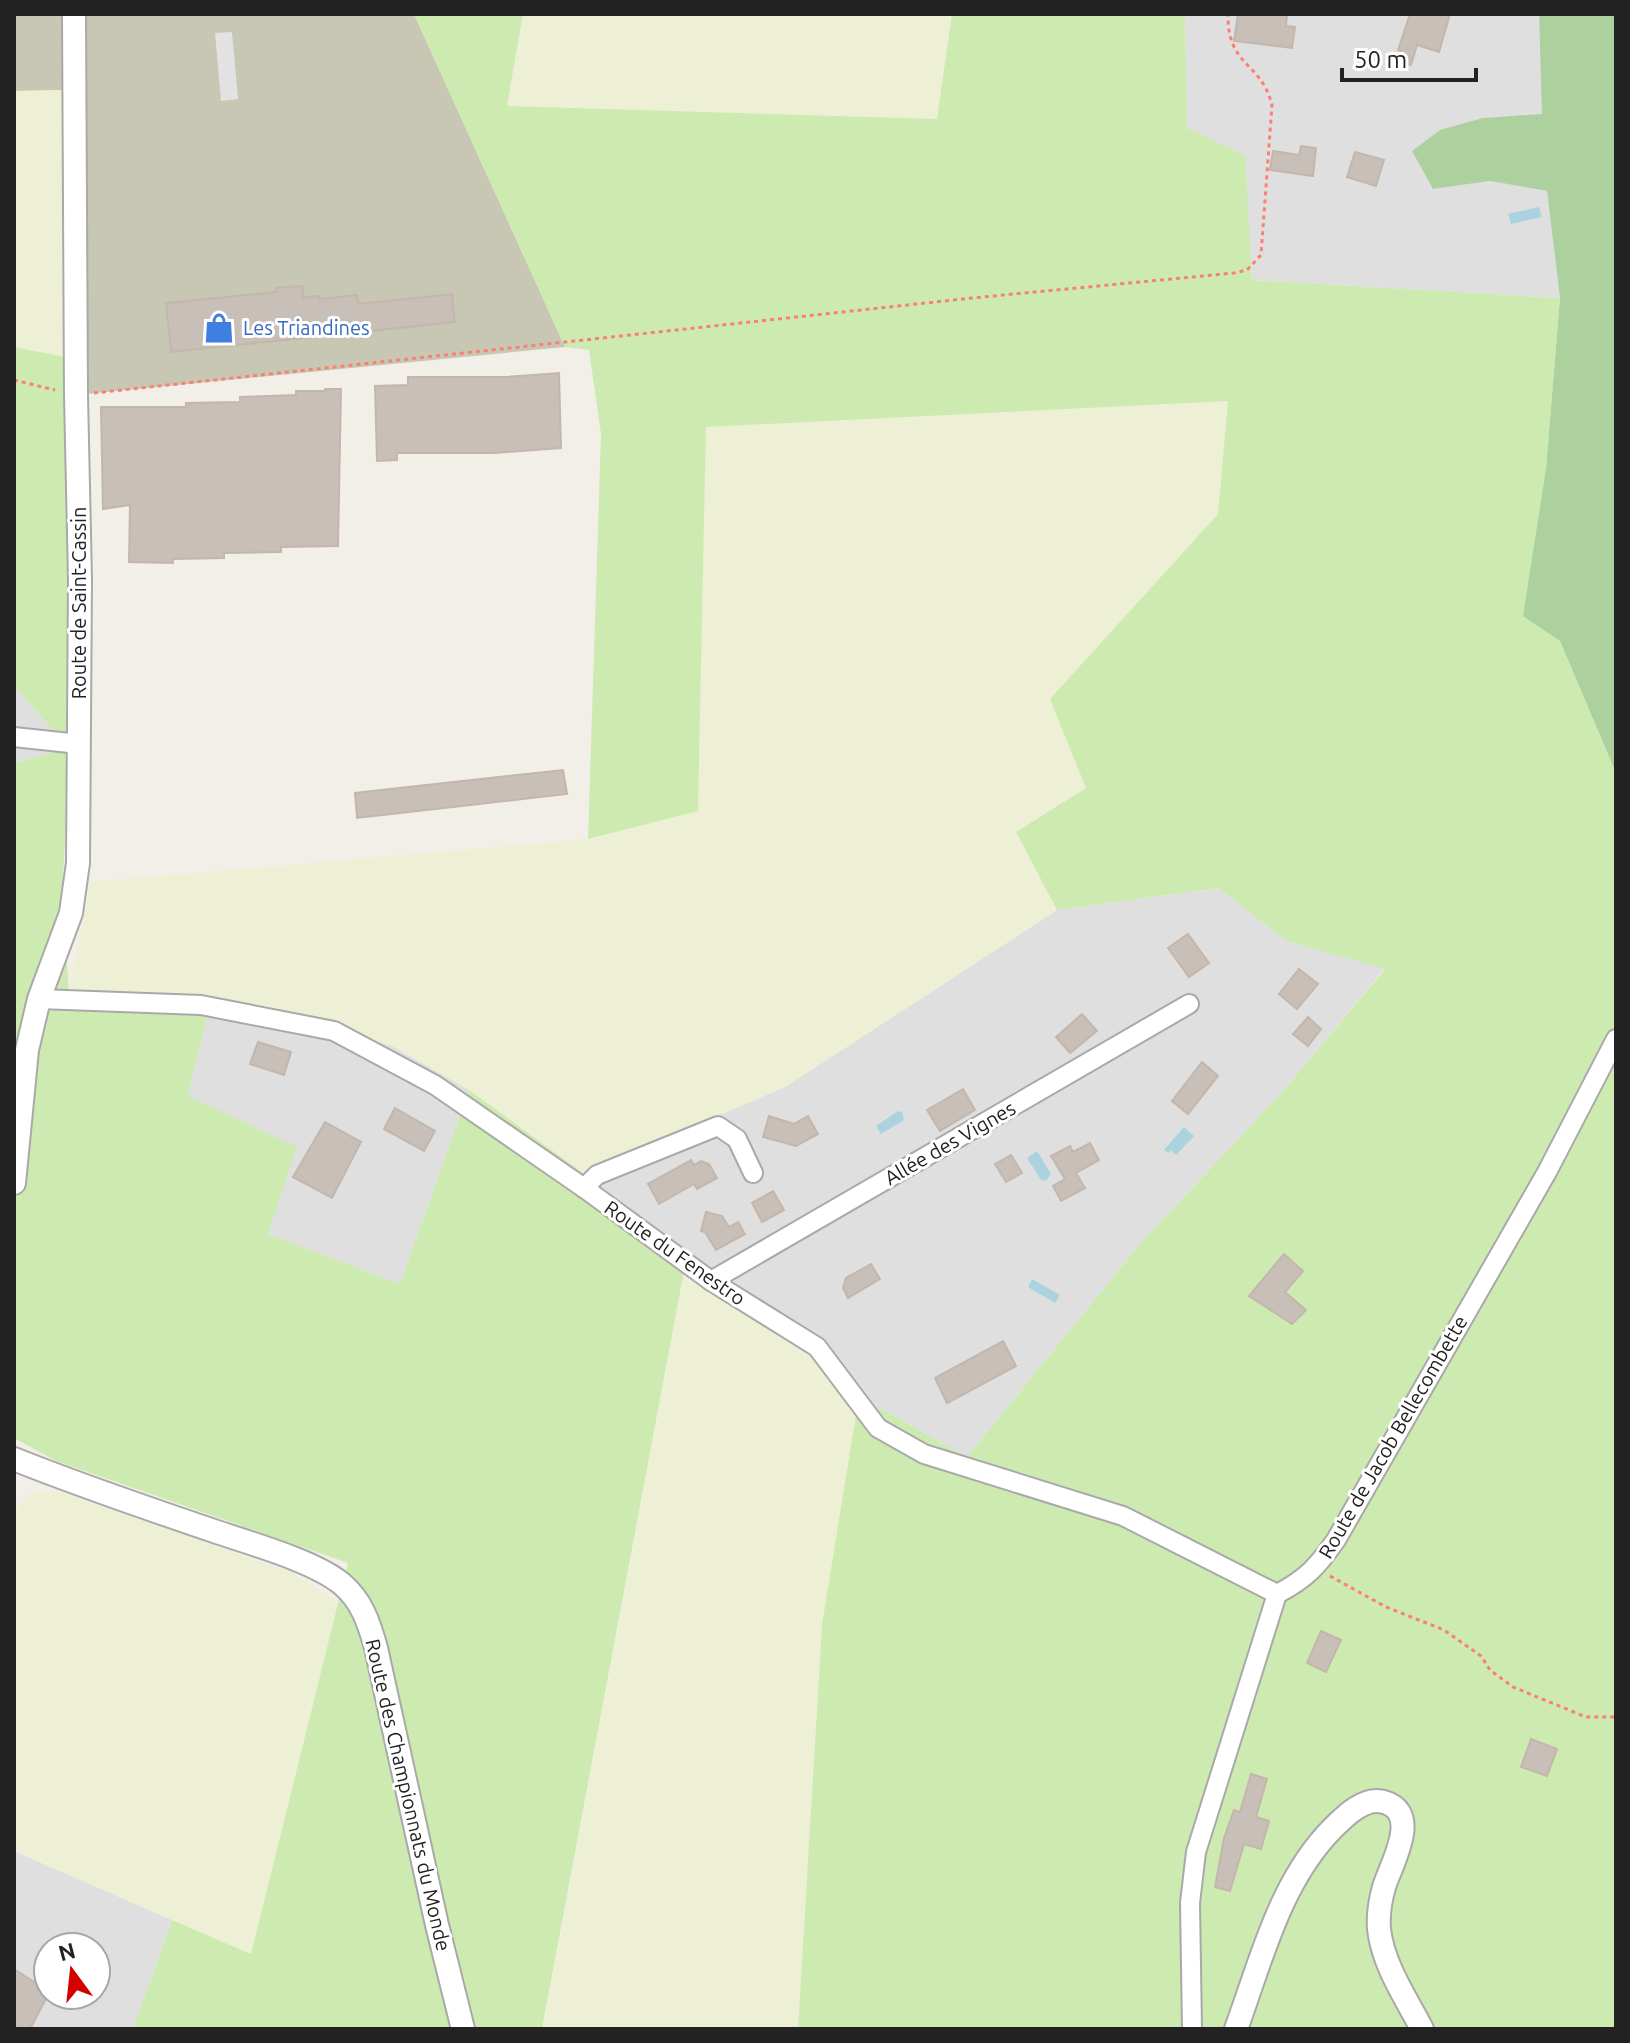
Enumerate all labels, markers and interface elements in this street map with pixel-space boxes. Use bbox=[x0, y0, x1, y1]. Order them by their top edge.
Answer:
scale bar bbox=[1342, 32, 1476, 82]
text: 50 m bbox=[1354, 46, 1407, 73]
shop icon: Les Triandines bbox=[202, 311, 236, 345]
place label: Les Triandines bbox=[243, 316, 370, 339]
street label: Route de Saint-Cassin bbox=[67, 507, 90, 699]
street label: Allée des Vignes bbox=[880, 1096, 1019, 1189]
street label: Route du Fenestro bbox=[601, 1195, 750, 1310]
street label: Route de Jacob Bellecombette bbox=[1313, 1311, 1472, 1562]
street label: Route des Championnats du Monde bbox=[361, 1637, 456, 1953]
north arrow bbox=[32, 1931, 112, 2011]
text: N bbox=[56, 1937, 78, 1965]

